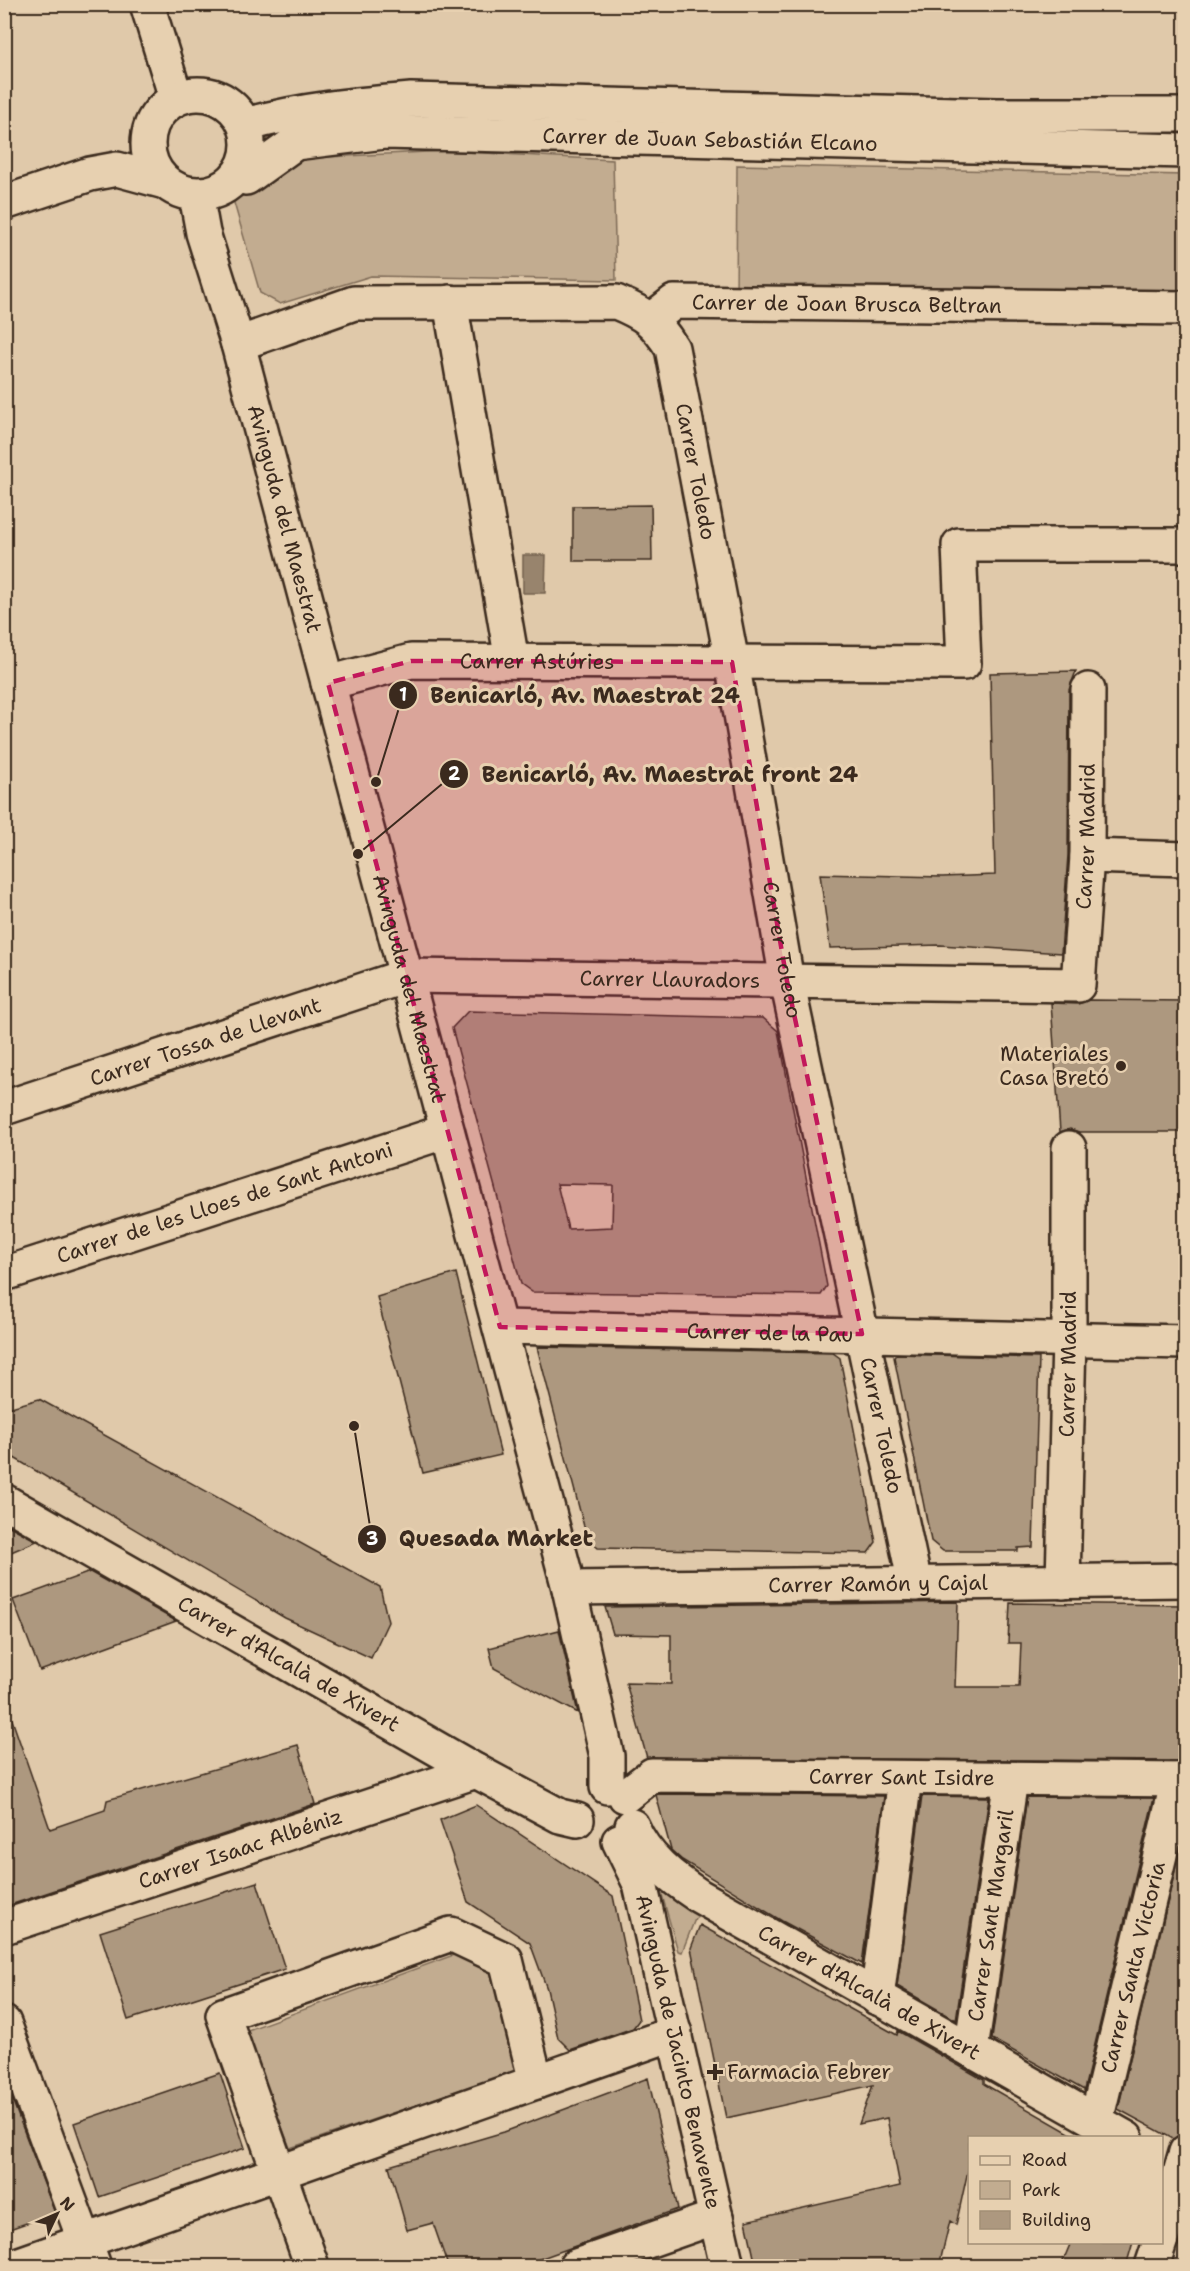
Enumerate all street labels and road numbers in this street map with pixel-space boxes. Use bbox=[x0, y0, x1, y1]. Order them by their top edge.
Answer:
street label: Carrer de Juan Sebastián Elcano bbox=[542, 122, 878, 158]
street label: Carrer de Joan Brusca Beltran bbox=[692, 288, 1002, 320]
street label: Carrer Toledo bbox=[669, 401, 722, 542]
street label: Avinguda del Maestrat bbox=[241, 402, 328, 636]
street label: Carrer Astúries bbox=[460, 647, 615, 676]
street label: Carrer Madrid bbox=[1069, 763, 1102, 911]
street label: Avinguda del Maestrat bbox=[366, 871, 453, 1106]
street label: Carrer Toledo bbox=[756, 879, 809, 1021]
street label: Carrer Llauradors bbox=[579, 964, 760, 995]
street label: Carrer Tossa de Llevant bbox=[86, 991, 325, 1093]
street label: Carrer de les Lloes de Sant Antoni bbox=[53, 1135, 396, 1270]
street label: Carrer Madrid bbox=[1053, 1291, 1083, 1438]
street label: Carrer de la Pau bbox=[686, 1317, 854, 1349]
street label: Carrer Toledo bbox=[853, 1355, 909, 1496]
street label: Carrer Ramón y Cajal bbox=[768, 1569, 989, 1599]
street label: Carrer d'Alcalà de Xivert bbox=[173, 1589, 405, 1739]
street label: Carrer Sant Isidre bbox=[809, 1762, 995, 1792]
street label: Carrer Isaac Albéniz bbox=[135, 1802, 346, 1896]
street label: Carrer Sant Margaril bbox=[961, 1807, 1020, 2024]
street label: Carrer Santa Victoria bbox=[1094, 1859, 1172, 2076]
street label: Avinguda de Jacinto Benavente bbox=[629, 1892, 728, 2212]
street label: Carrer d'Alcalà de Xivert bbox=[753, 1918, 986, 2067]

